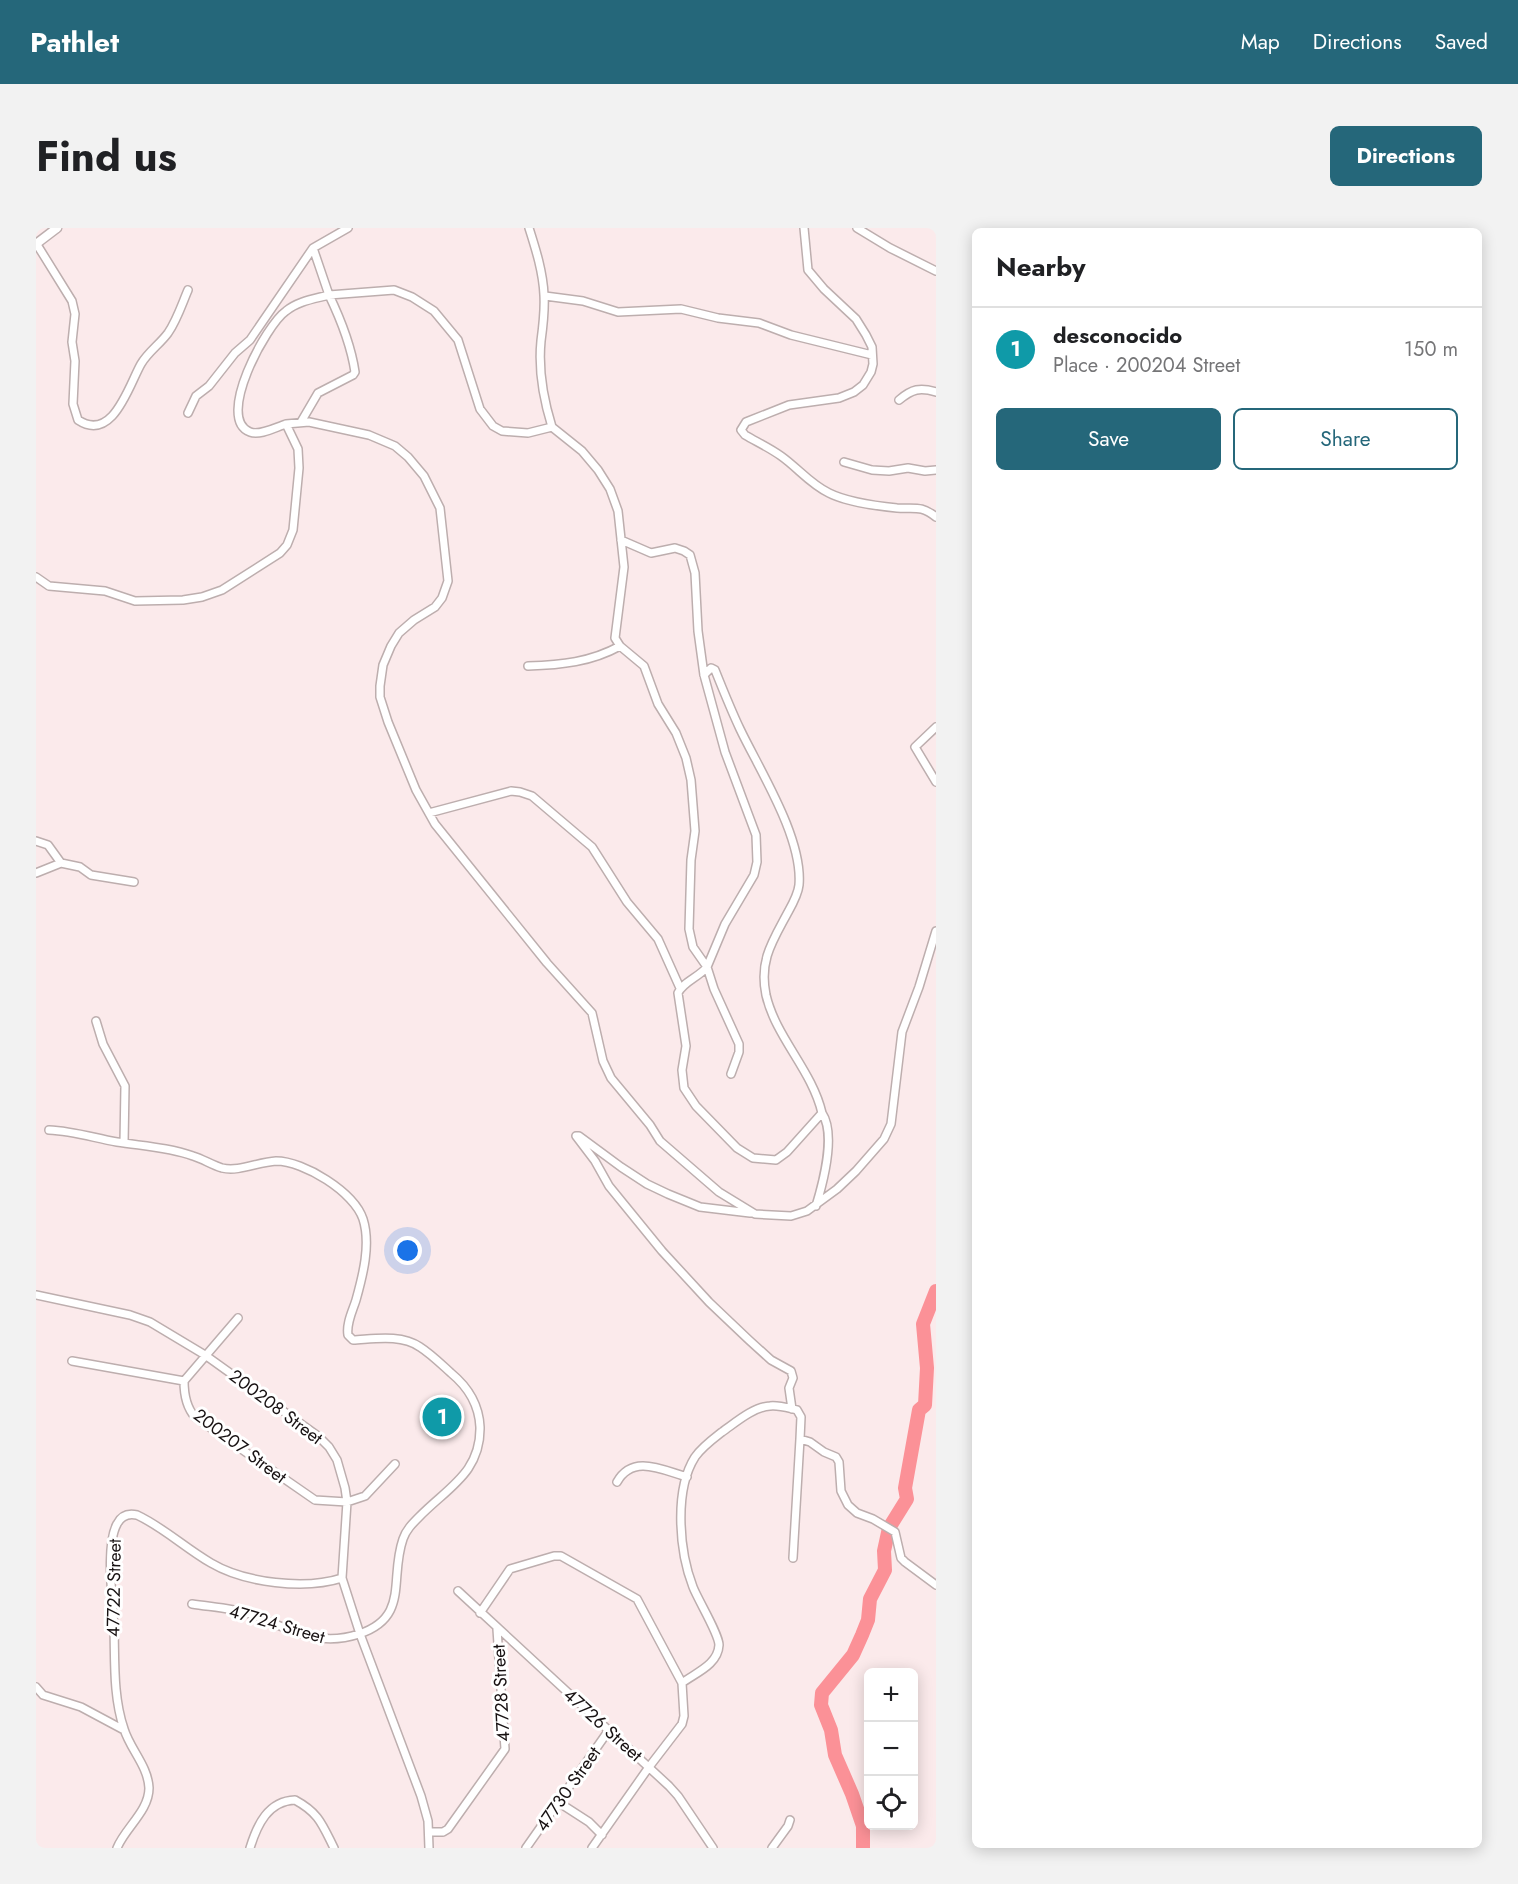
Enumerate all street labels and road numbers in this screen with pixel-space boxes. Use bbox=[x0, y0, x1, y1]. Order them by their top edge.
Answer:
street label: 200208 Street bbox=[224, 1363, 329, 1451]
street label: 200207 Street bbox=[188, 1402, 293, 1490]
street label: 47722 Street bbox=[100, 1538, 128, 1637]
street label: 47724 Street bbox=[226, 1598, 329, 1650]
street label: 47728 Street bbox=[485, 1643, 517, 1743]
street label: 47726 Street bbox=[558, 1682, 649, 1768]
street label: 47730 Street bbox=[529, 1741, 607, 1837]

